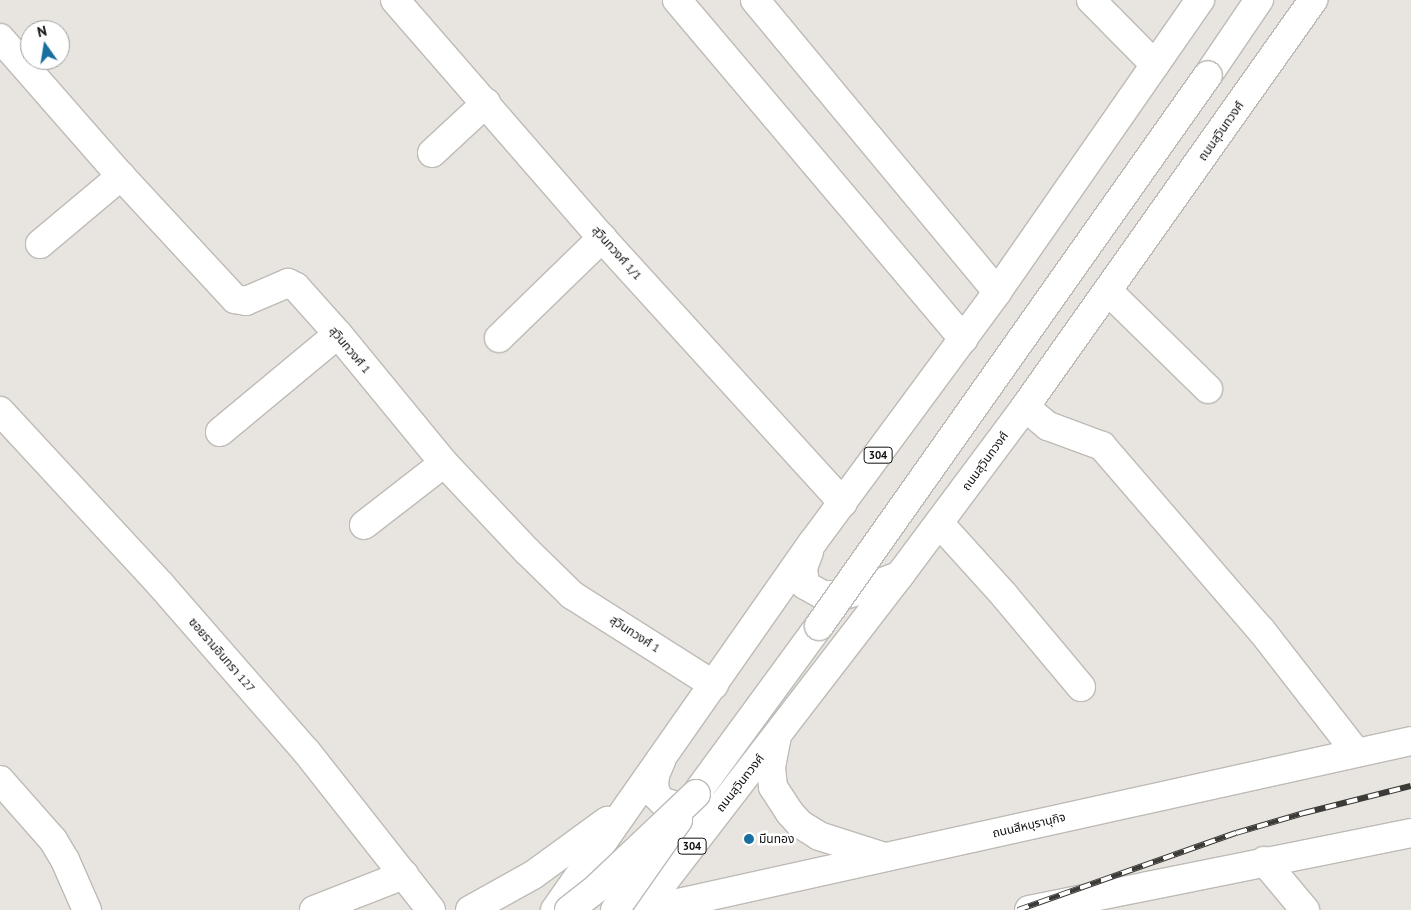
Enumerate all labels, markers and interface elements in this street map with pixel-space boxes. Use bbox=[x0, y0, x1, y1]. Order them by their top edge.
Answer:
north arrow bbox=[20, 20, 70, 70]
text: N bbox=[35, 22, 48, 41]
street label: ถนนสุวินทวงศ์ bbox=[1195, 99, 1247, 163]
street label: สุวินทวงศ์ 1/1 bbox=[589, 223, 645, 283]
street label: สุวินทวงศ์ 1 bbox=[326, 324, 374, 376]
street label: ถนนสุวินทวงศ์ bbox=[959, 429, 1011, 493]
road number: 304 bbox=[863, 446, 893, 464]
street label: สุวินทวงศ์ 1 bbox=[607, 612, 663, 656]
street label: ซอยรามอินทรา 127 bbox=[186, 615, 258, 695]
street label: ถนนสุวินทวงศ์ bbox=[713, 751, 767, 815]
street label: ถนนสีหบุรานุกิจ bbox=[991, 810, 1067, 840]
place label: มีนทอง bbox=[759, 832, 794, 846]
marker: มีนทอง bbox=[743, 833, 755, 845]
road number: 304 bbox=[677, 838, 707, 854]

